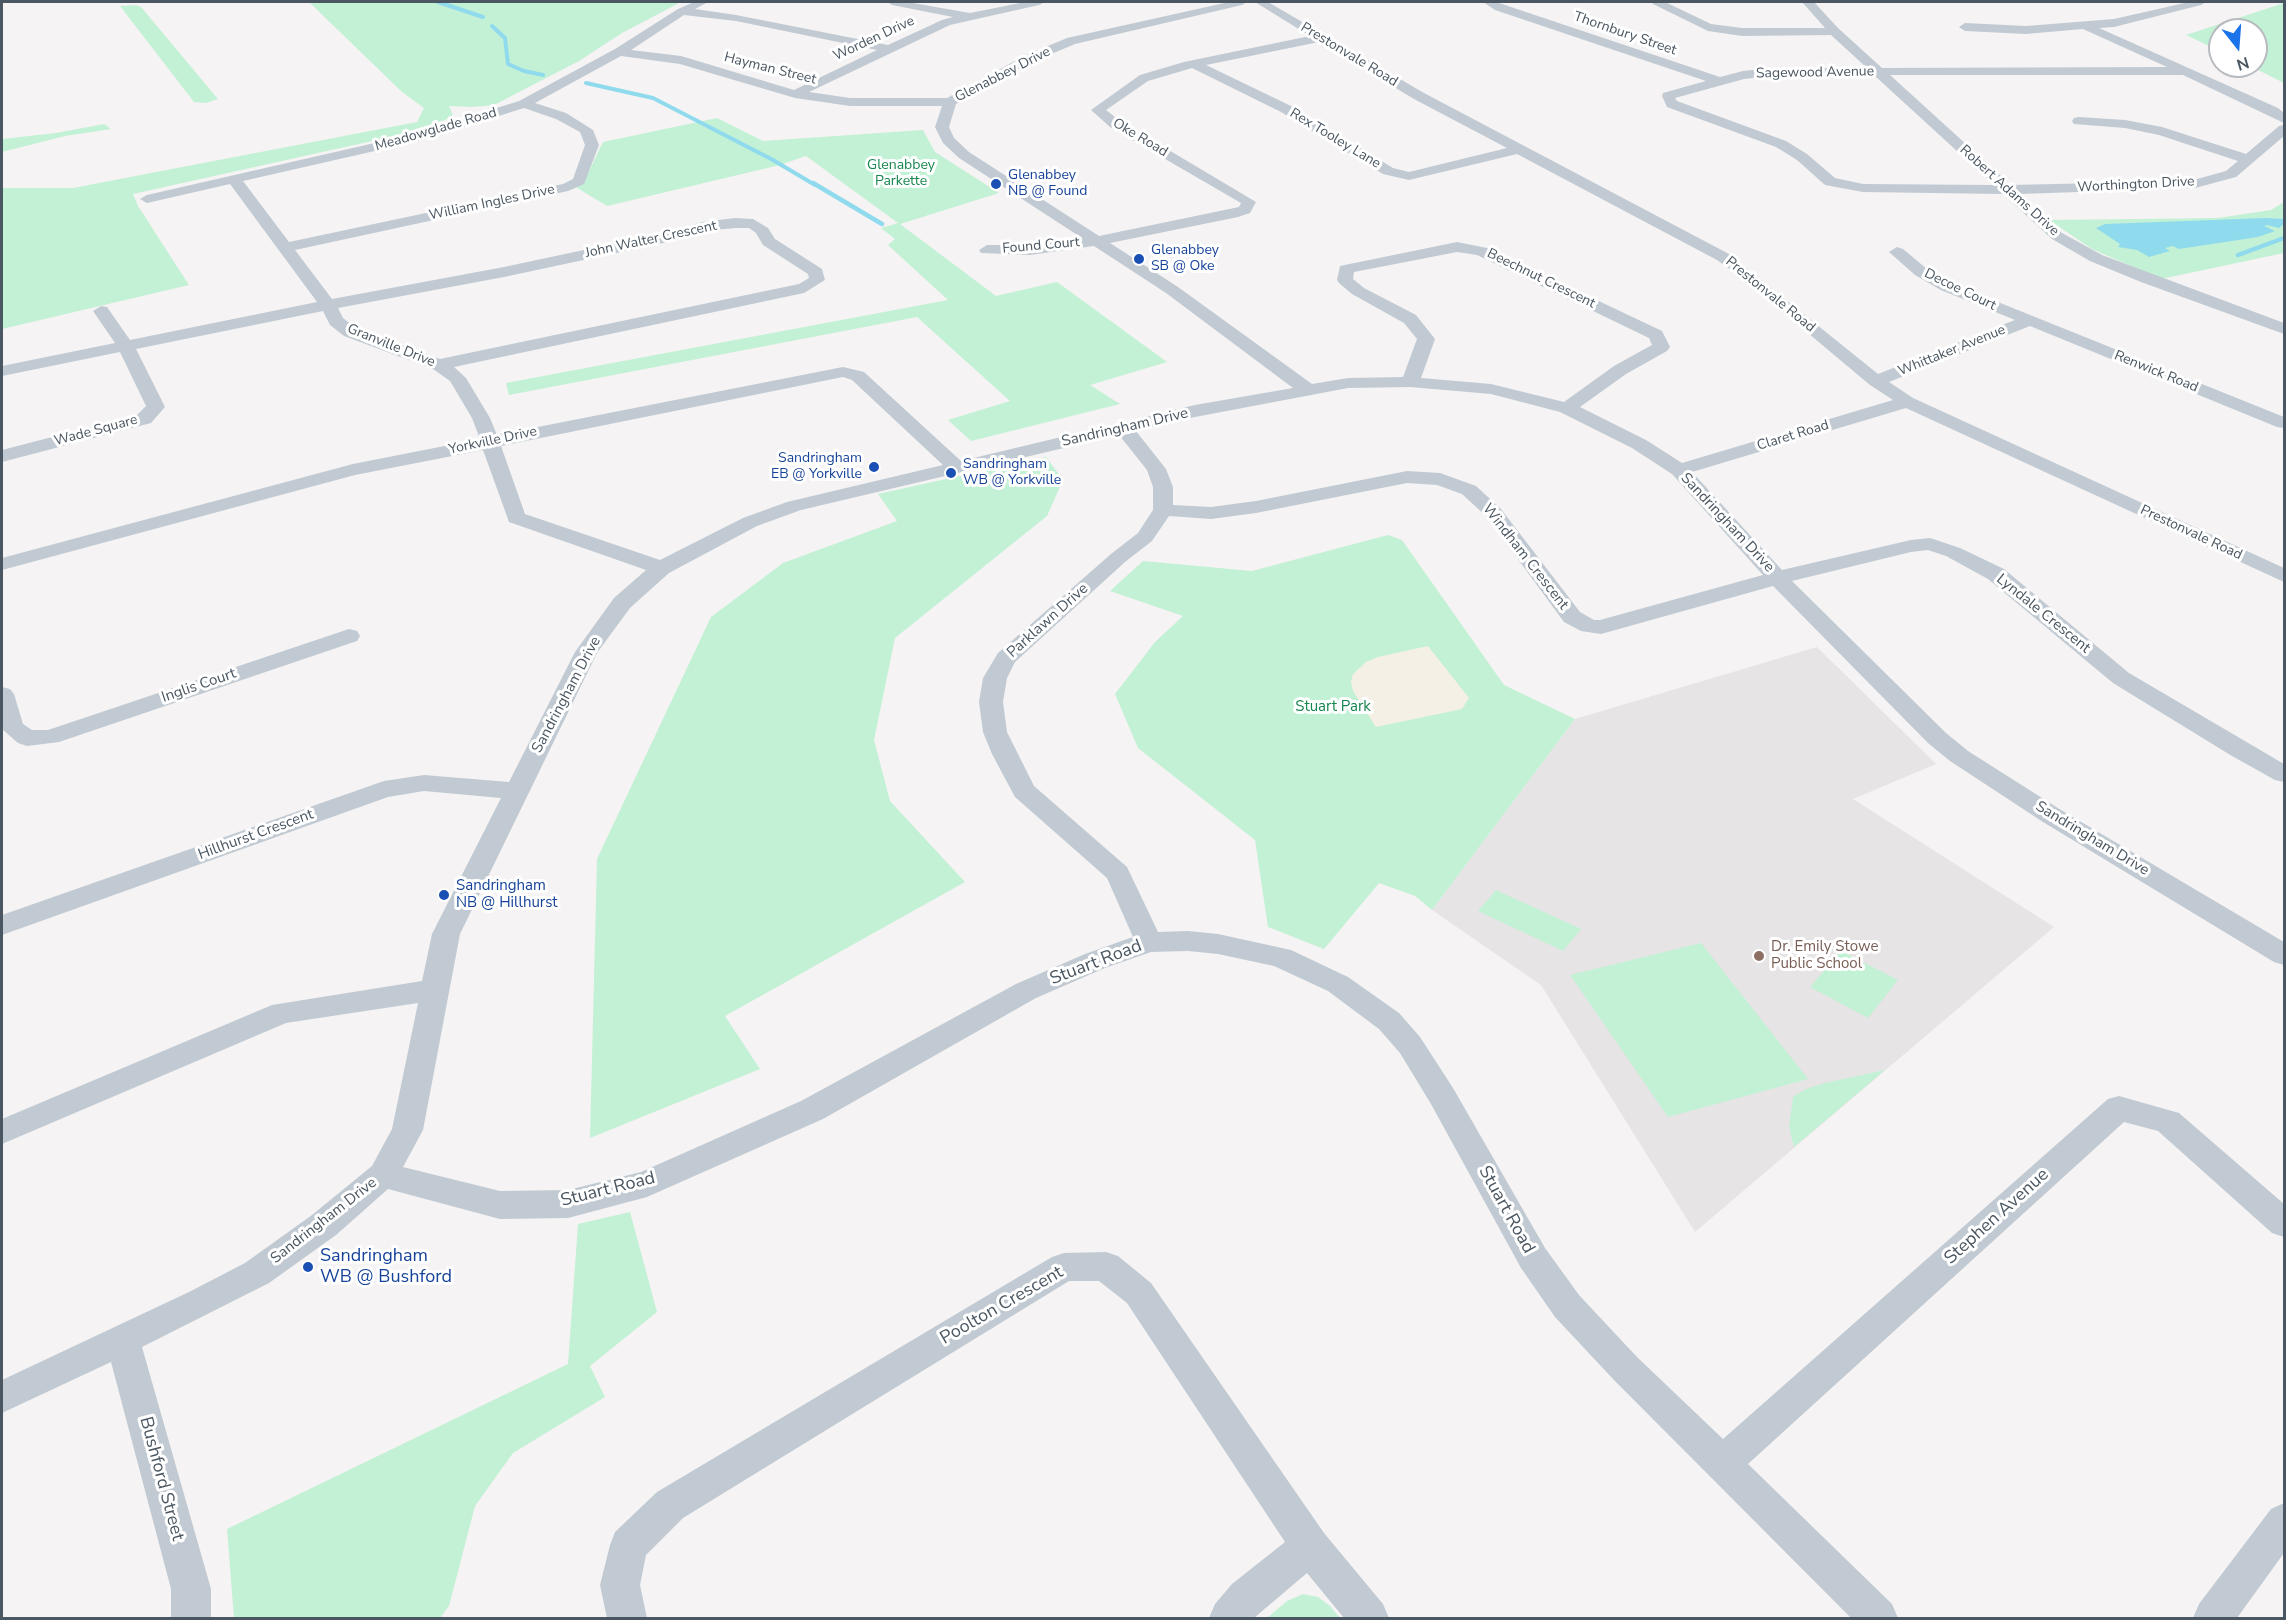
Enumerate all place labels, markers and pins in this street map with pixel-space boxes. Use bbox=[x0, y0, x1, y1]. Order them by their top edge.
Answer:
place label: Glenabbey NB @ Found bbox=[1008, 168, 1087, 200]
marker: Glenabbey NB @ Found bbox=[989, 177, 1003, 191]
place label: Glenabbey SB @ Oke bbox=[1151, 243, 1219, 276]
marker: Glenabbey SB @ Oke bbox=[1132, 252, 1146, 266]
place label: Sandringham EB @ Yorkville bbox=[771, 451, 862, 484]
place label: Sandringham WB @ Yorkville bbox=[963, 457, 1061, 490]
marker: Sandringham EB @ Yorkville bbox=[867, 460, 881, 474]
marker: Sandringham WB @ Yorkville bbox=[944, 466, 958, 480]
place label: Sandringham NB @ Hillhurst bbox=[456, 877, 558, 912]
marker: Sandringham NB @ Hillhurst bbox=[437, 888, 451, 902]
place label: Dr. Emily Stowe Public School bbox=[1771, 938, 1878, 973]
marker: Dr. Emily Stowe Public School bbox=[1752, 949, 1766, 963]
place label: Sandringham WB @ Bushford bbox=[320, 1246, 452, 1288]
marker: Sandringham WB @ Bushford bbox=[301, 1260, 315, 1274]

